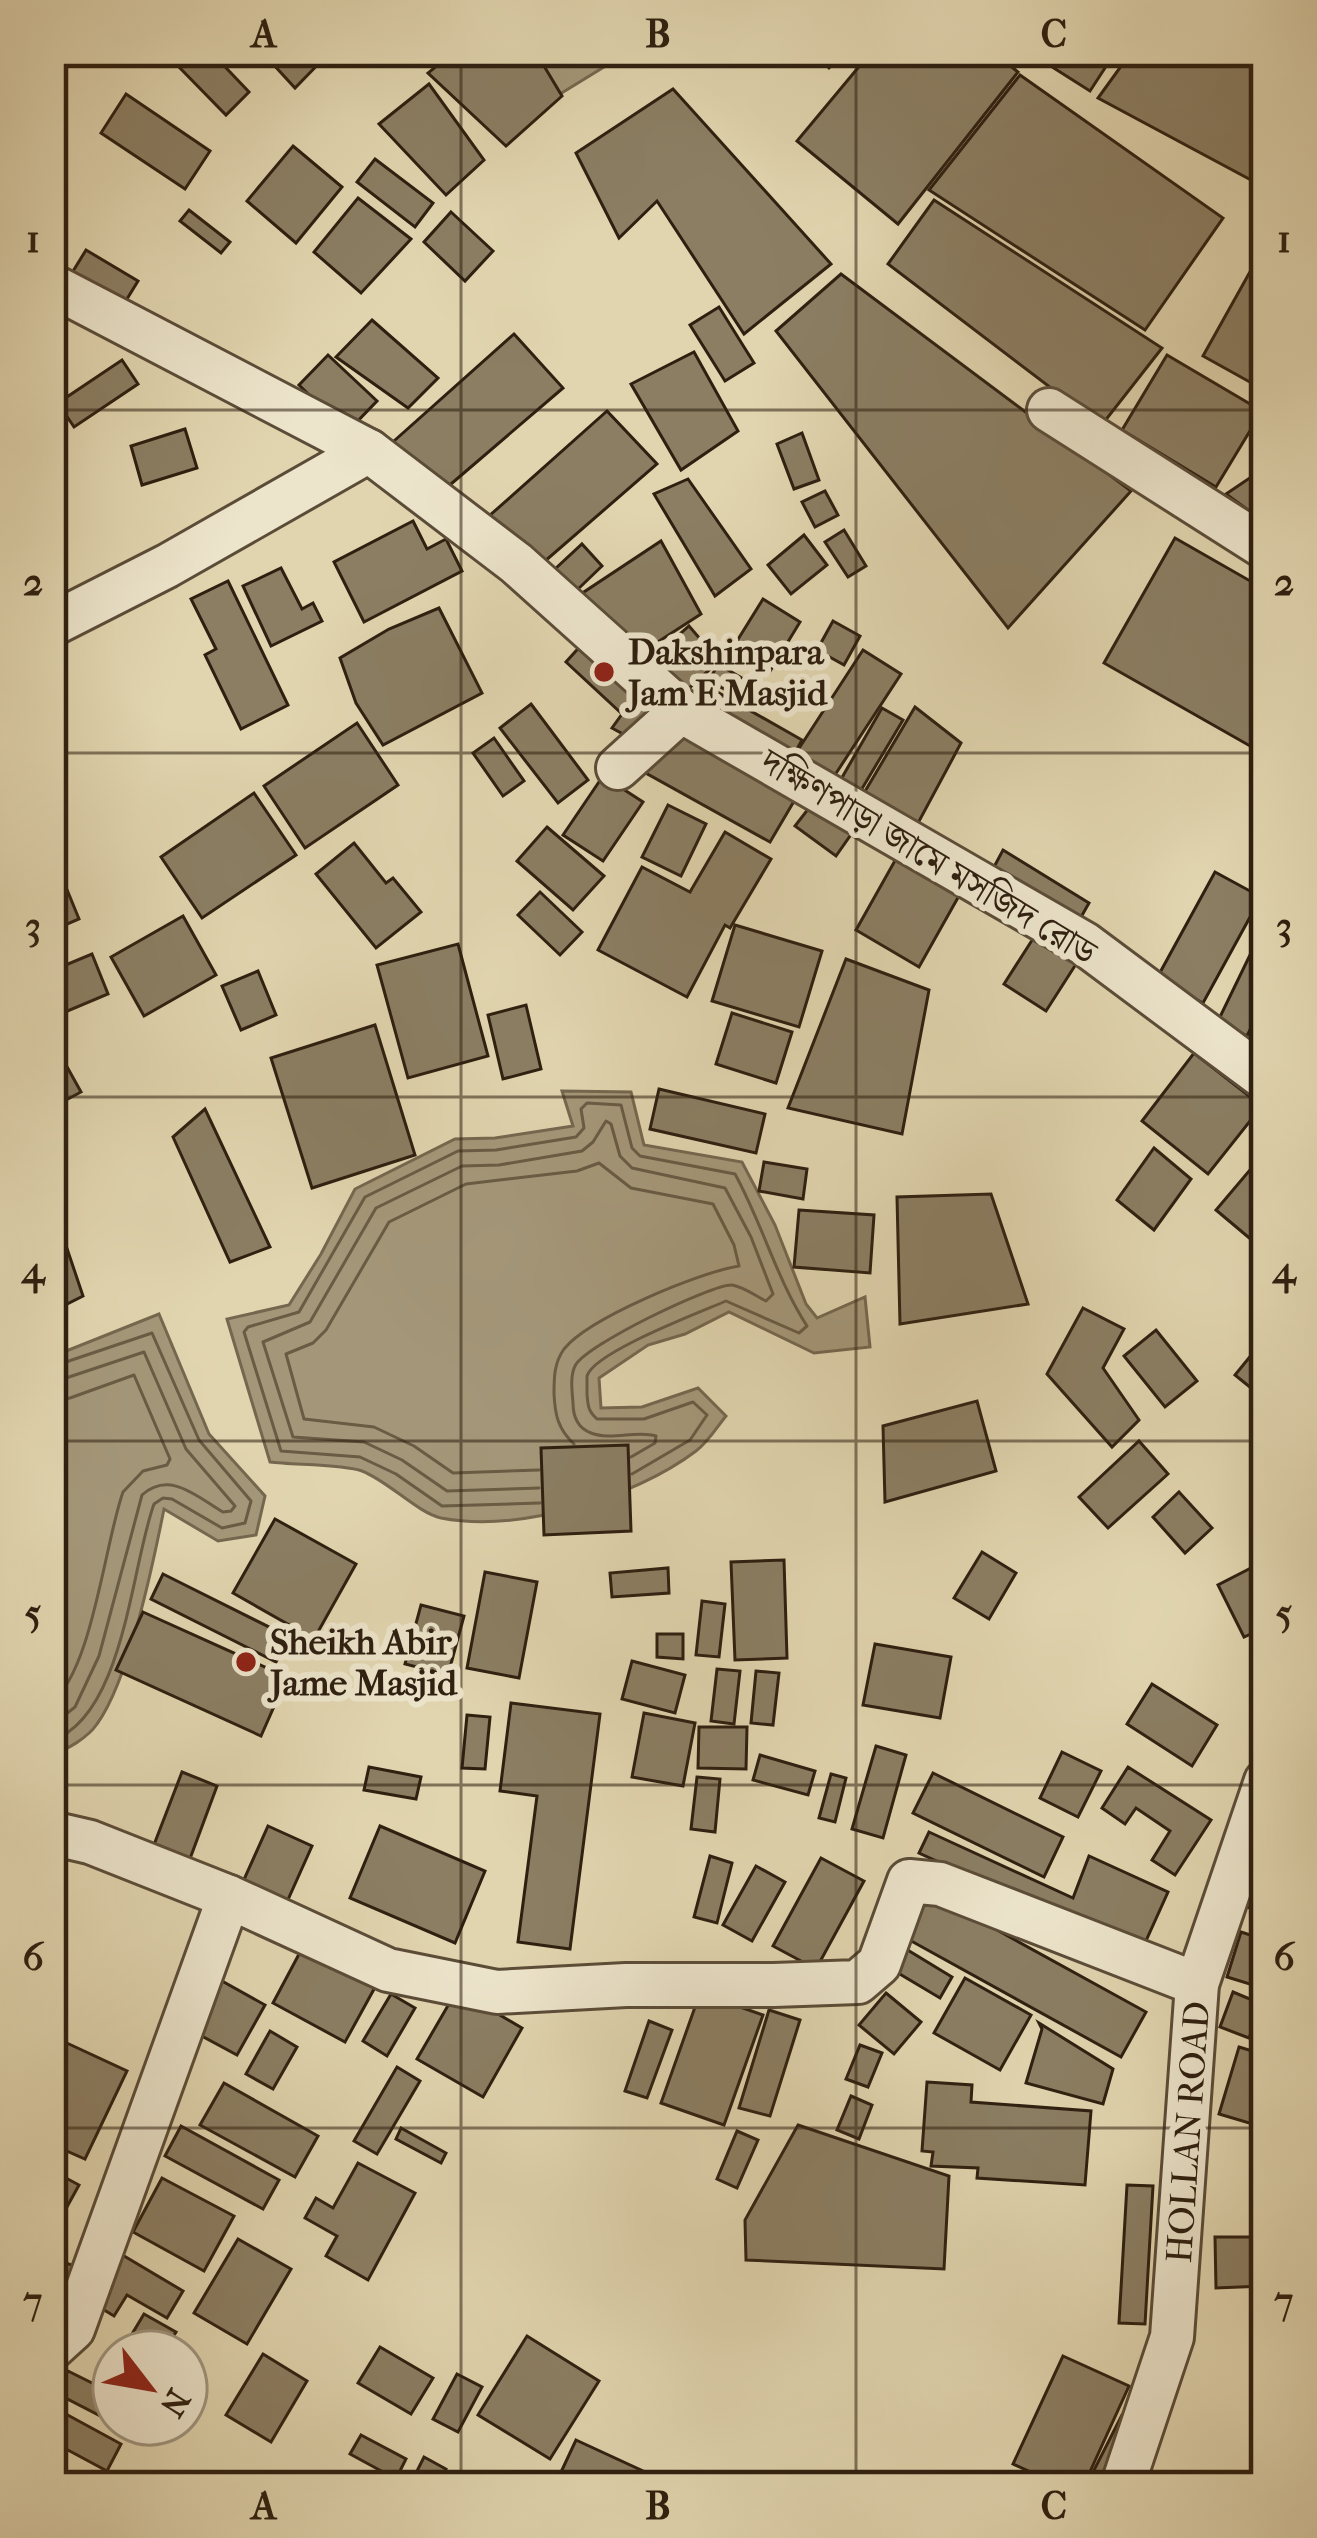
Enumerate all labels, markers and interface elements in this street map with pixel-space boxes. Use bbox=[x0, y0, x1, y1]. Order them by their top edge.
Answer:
text: A bbox=[249, 11, 278, 57]
text: B bbox=[645, 11, 671, 57]
text: C bbox=[1041, 11, 1067, 57]
text: 1 bbox=[26, 216, 40, 262]
text: 1 bbox=[1277, 216, 1291, 262]
text: 2 bbox=[23, 559, 43, 605]
text: 2 bbox=[1274, 559, 1294, 605]
place label: Dakshinpara Jam E Masjid bbox=[625, 631, 828, 714]
marker: Dakshinpara Jam E Masjid bbox=[591, 659, 617, 685]
street label: দক্ষিণপাড়া জামে মসজিদ রোড bbox=[751, 738, 1106, 975]
text: 3 bbox=[25, 903, 41, 949]
text: 3 bbox=[1276, 903, 1292, 949]
text: 4 bbox=[20, 1247, 46, 1294]
text: 4 bbox=[1271, 1247, 1297, 1294]
text: 5 bbox=[25, 1590, 42, 1636]
text: 5 bbox=[1276, 1590, 1293, 1636]
place label: Sheikh Abir Jame Masjid bbox=[267, 1621, 458, 1704]
marker: Sheikh Abir Jame Masjid bbox=[233, 1649, 259, 1675]
text: 6 bbox=[22, 1934, 44, 1980]
text: 6 bbox=[1273, 1934, 1295, 1980]
street label: HOLLAN ROAD bbox=[1158, 2000, 1218, 2264]
text: 7 bbox=[24, 2278, 43, 2324]
text: 7 bbox=[1275, 2278, 1294, 2324]
north arrow bbox=[90, 2328, 210, 2448]
text: N bbox=[151, 2382, 198, 2423]
text: A bbox=[249, 2483, 278, 2529]
text: B bbox=[645, 2483, 671, 2529]
text: C bbox=[1041, 2483, 1067, 2529]

